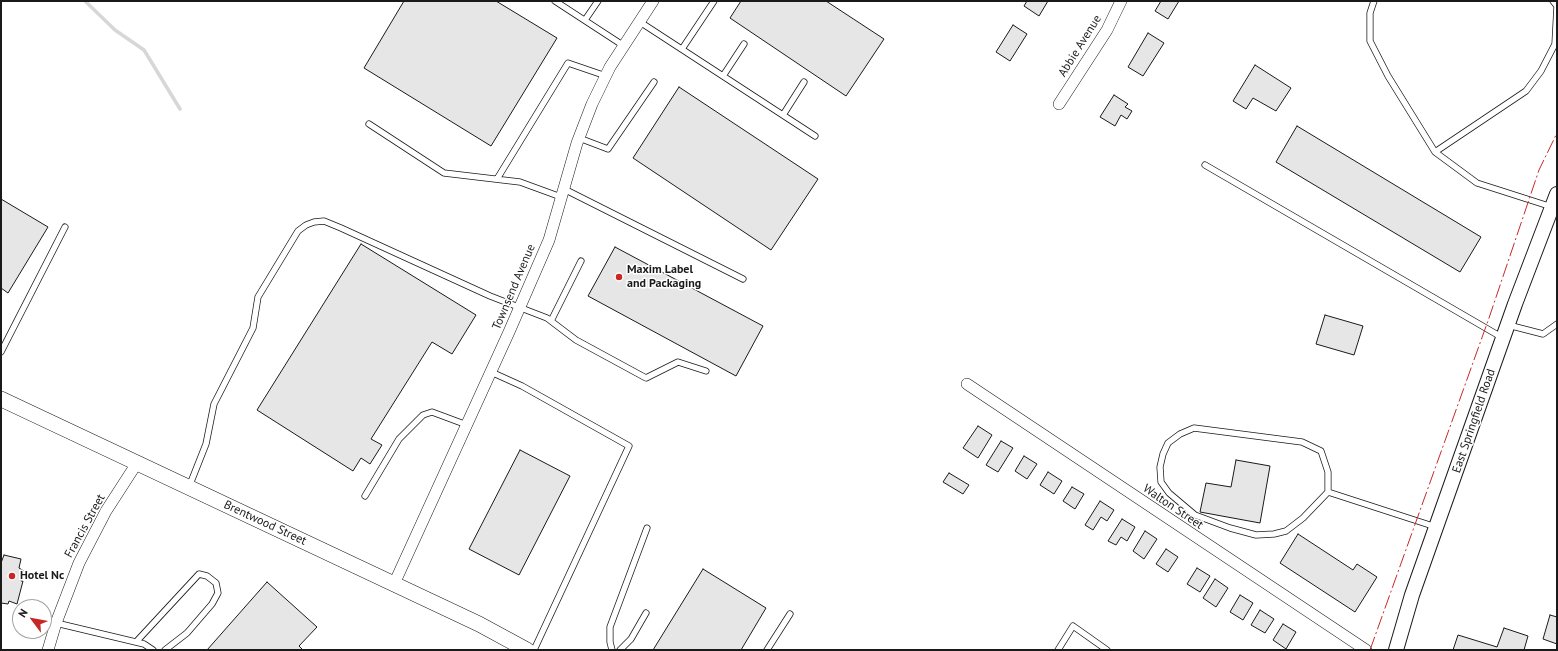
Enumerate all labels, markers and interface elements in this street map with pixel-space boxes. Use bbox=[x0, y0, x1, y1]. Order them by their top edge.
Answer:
street label: Abbie Avenue bbox=[1055, 13, 1105, 79]
street label: Townsend Avenue bbox=[489, 242, 539, 332]
place label: Maxim Label and Packaging bbox=[627, 263, 701, 291]
marker: Maxim Label and Packaging bbox=[614, 272, 624, 282]
street label: East Springfield Road bbox=[1449, 367, 1499, 475]
street label: Walton Street bbox=[1140, 482, 1206, 532]
street label: Francis Street bbox=[62, 492, 108, 560]
street label: Brentwood Street bbox=[221, 498, 309, 548]
place label: Hotel Nc bbox=[20, 569, 64, 583]
marker: Hotel Nc bbox=[7, 571, 17, 581]
north arrow bbox=[12, 599, 52, 639]
text: N bbox=[15, 606, 31, 620]

